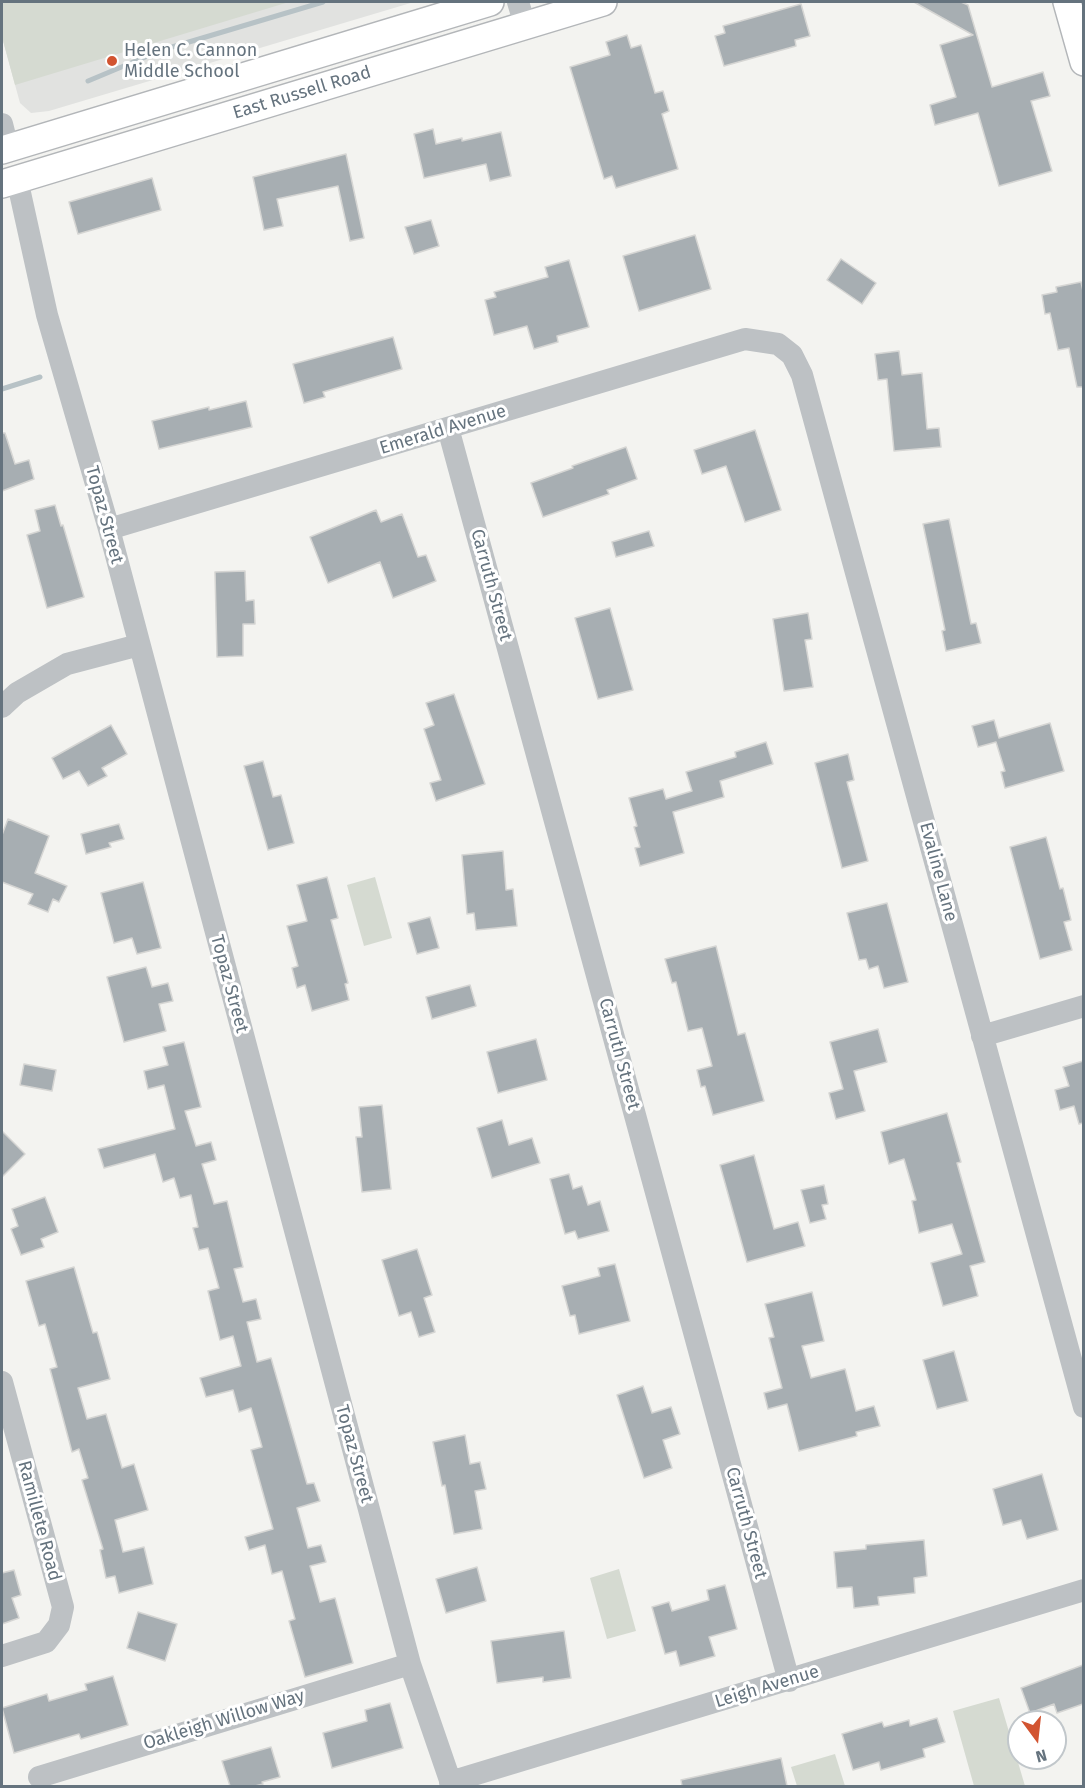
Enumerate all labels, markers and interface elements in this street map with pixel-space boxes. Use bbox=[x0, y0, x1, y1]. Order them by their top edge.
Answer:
place label: Helen C. Cannon Middle School bbox=[124, 40, 257, 82]
marker: Helen C. Cannon Middle School bbox=[105, 54, 119, 68]
street label: East Russell Road bbox=[230, 62, 374, 124]
street label: Emerald Avenue bbox=[377, 401, 509, 459]
street label: Topaz Street bbox=[81, 464, 127, 566]
street label: Carruth Street bbox=[466, 527, 516, 643]
street label: Evaline Lane bbox=[914, 820, 962, 924]
street label: Topaz Street bbox=[206, 933, 252, 1035]
street label: Carruth Street bbox=[594, 996, 644, 1112]
street label: Topaz Street bbox=[331, 1403, 377, 1505]
street label: Ramillete Road bbox=[13, 1459, 65, 1583]
street label: Carruth Street bbox=[721, 1465, 771, 1581]
street label: Leigh Avenue bbox=[712, 1661, 822, 1713]
street label: Oakleigh Willow Way bbox=[141, 1685, 307, 1755]
north arrow bbox=[1007, 1710, 1067, 1770]
text: N bbox=[1034, 1745, 1049, 1766]

